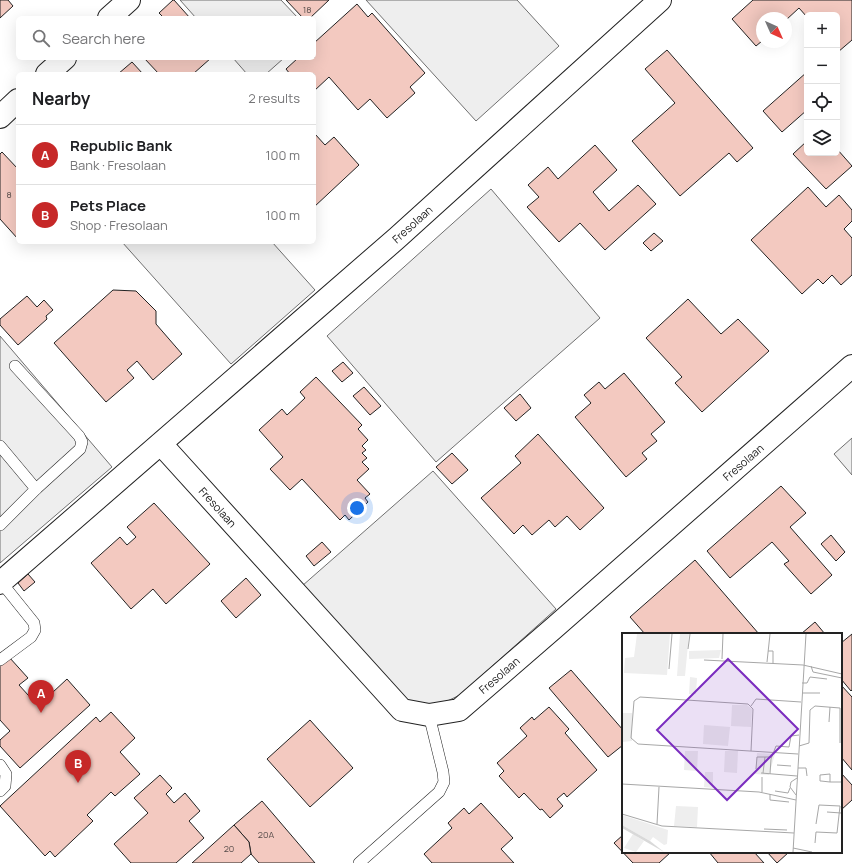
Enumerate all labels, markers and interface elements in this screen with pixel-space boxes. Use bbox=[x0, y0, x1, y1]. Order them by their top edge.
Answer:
house number: 18 bbox=[303, 3, 311, 16]
north arrow bbox=[756, 12, 792, 48]
map controls bbox=[804, 12, 840, 156]
button: + bbox=[804, 12, 840, 48]
search box bbox=[16, 16, 316, 60]
icon: search bbox=[30, 27, 52, 49]
text: Search here bbox=[62, 28, 145, 49]
button: − bbox=[804, 48, 840, 84]
button: locate bbox=[804, 84, 840, 120]
text: Nearby bbox=[32, 87, 90, 110]
text: 2 results bbox=[248, 89, 300, 107]
button: layers bbox=[804, 120, 840, 156]
text: Republic Bank bbox=[70, 135, 172, 156]
text: A bbox=[41, 146, 49, 164]
text: 100 m bbox=[265, 146, 300, 164]
text: Bank · Fresolaan bbox=[70, 156, 166, 174]
house number: 8 bbox=[6, 188, 12, 201]
text: Pets Place bbox=[70, 195, 146, 216]
street label: Fresolaan bbox=[389, 202, 435, 246]
text: B bbox=[41, 206, 49, 224]
text: 100 m bbox=[265, 206, 300, 224]
text: Shop · Fresolaan bbox=[70, 216, 168, 234]
street label: Fresolaan bbox=[719, 440, 767, 484]
street label: Fresolaan bbox=[196, 484, 240, 530]
your location bbox=[347, 498, 367, 518]
inset map bbox=[622, 633, 842, 853]
street label: Fresolaan bbox=[475, 653, 523, 697]
pin: A bbox=[28, 680, 54, 713]
pin: B bbox=[65, 750, 91, 783]
house number: 20A bbox=[258, 828, 274, 841]
house number: 20 bbox=[224, 842, 234, 855]

